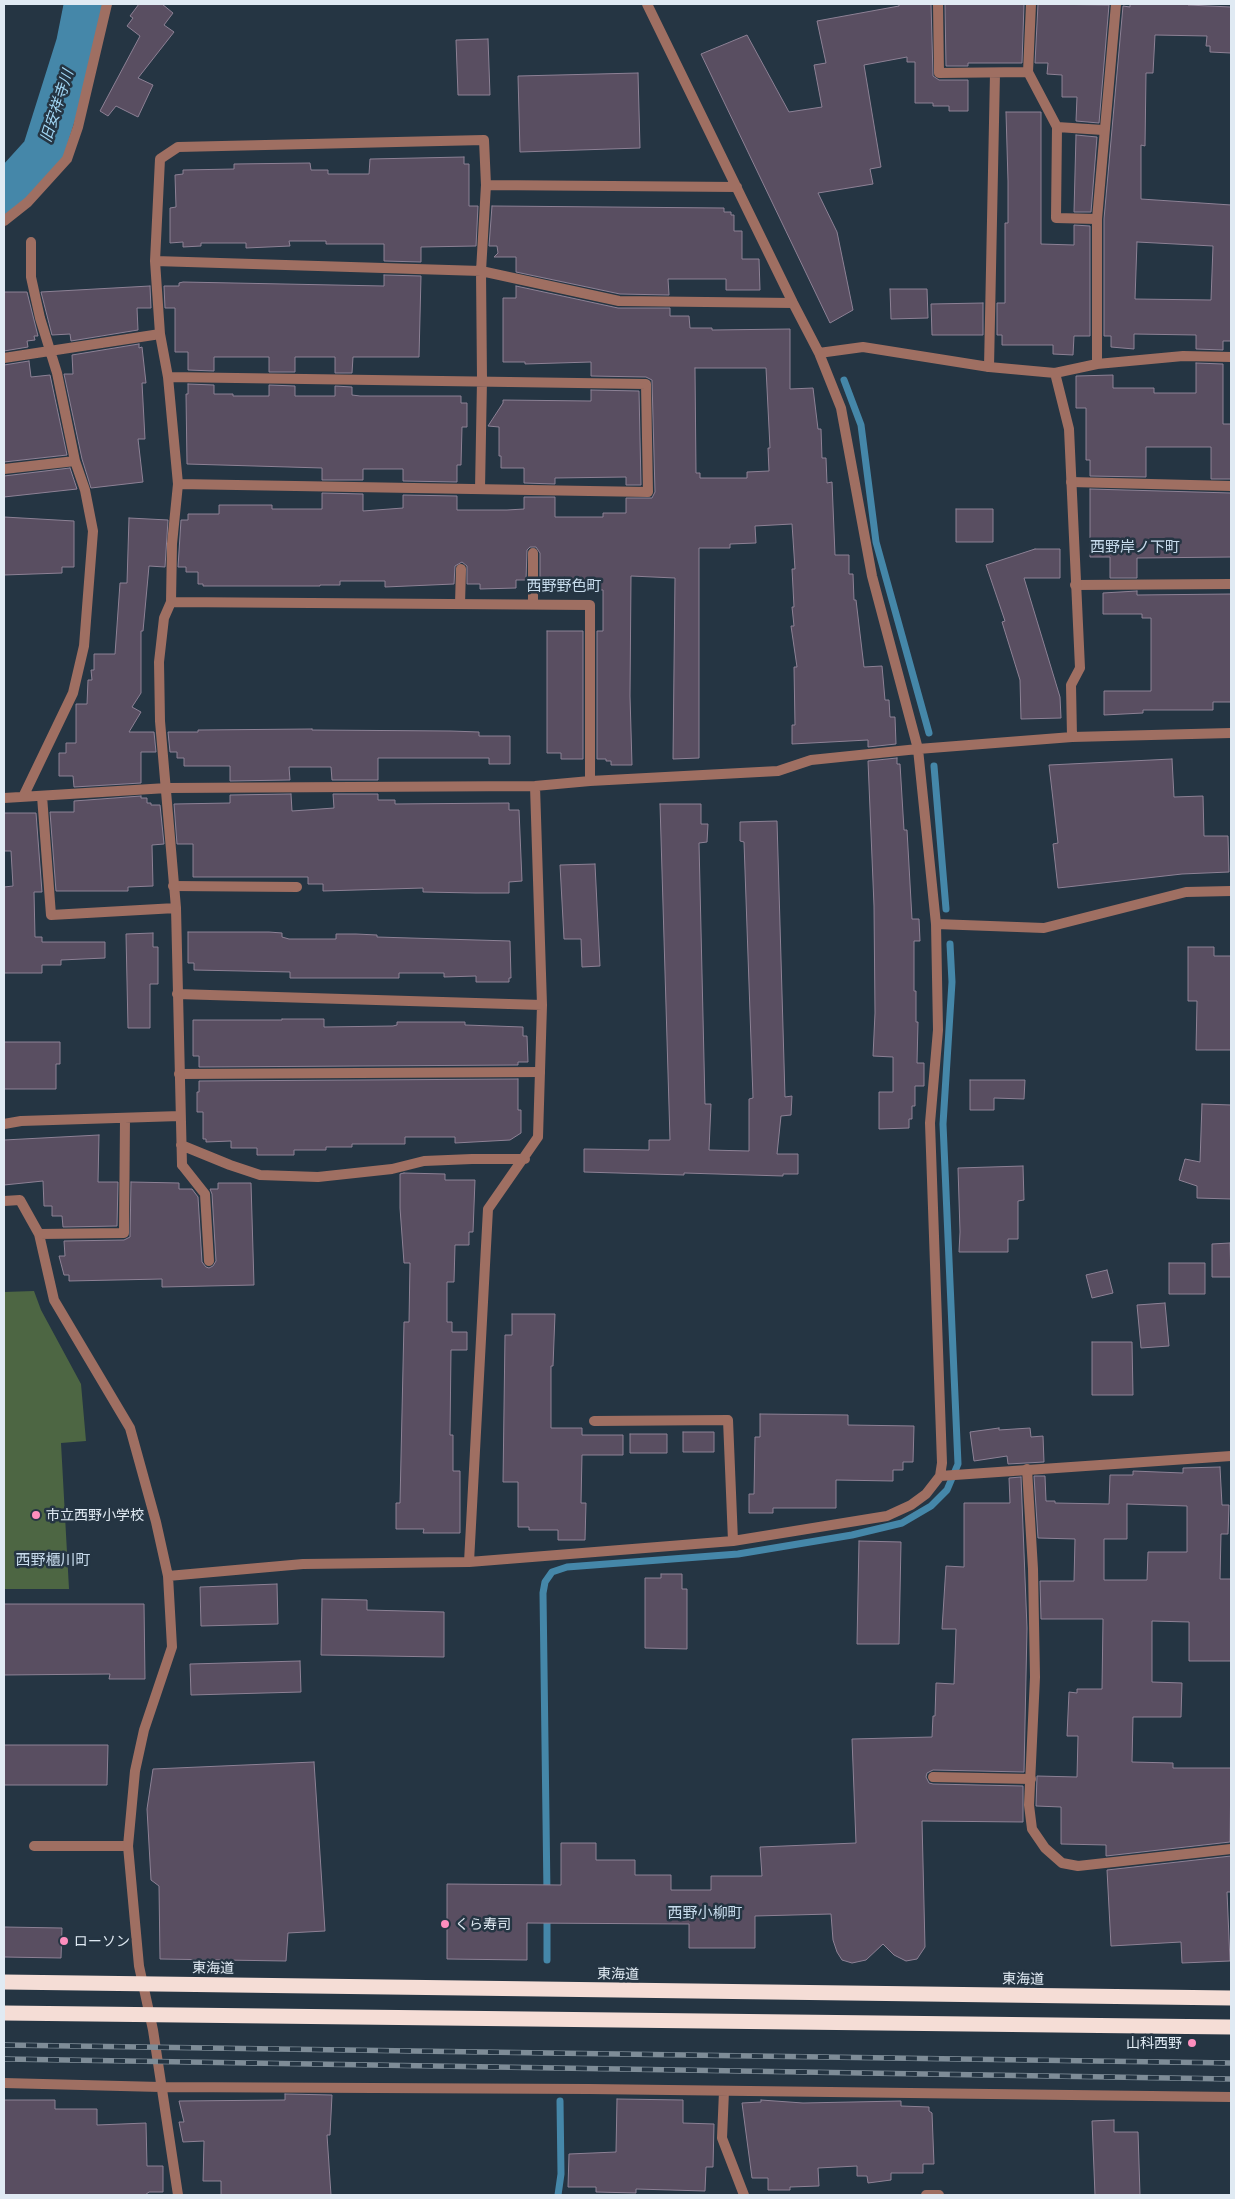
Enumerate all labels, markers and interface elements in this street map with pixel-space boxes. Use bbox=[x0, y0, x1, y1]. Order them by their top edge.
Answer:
water label: 旧安祥寺川 bbox=[37, 68, 77, 144]
district label: 西野岸ノ下町 bbox=[1090, 538, 1180, 556]
district label: 西野野色町 bbox=[527, 577, 601, 595]
place label: 市立西野小学校 bbox=[46, 1507, 144, 1523]
marker: 市立西野小学校 bbox=[30, 1509, 42, 1521]
district label: 西野櫃川町 bbox=[16, 1551, 90, 1569]
district label: 西野小柳町 bbox=[668, 1904, 742, 1922]
place label: くら寿司 bbox=[455, 1916, 511, 1932]
marker: くら寿司 bbox=[439, 1918, 451, 1930]
place label: ローソン bbox=[74, 1933, 130, 1949]
marker: ローソン bbox=[58, 1935, 70, 1947]
street label: 東海道 bbox=[192, 1959, 234, 1977]
street label: 東海道 bbox=[597, 1965, 639, 1983]
street label: 東海道 bbox=[1002, 1970, 1044, 1988]
place label: 山科西野 bbox=[1126, 2035, 1182, 2051]
marker: 山科西野 bbox=[1186, 2037, 1198, 2049]

